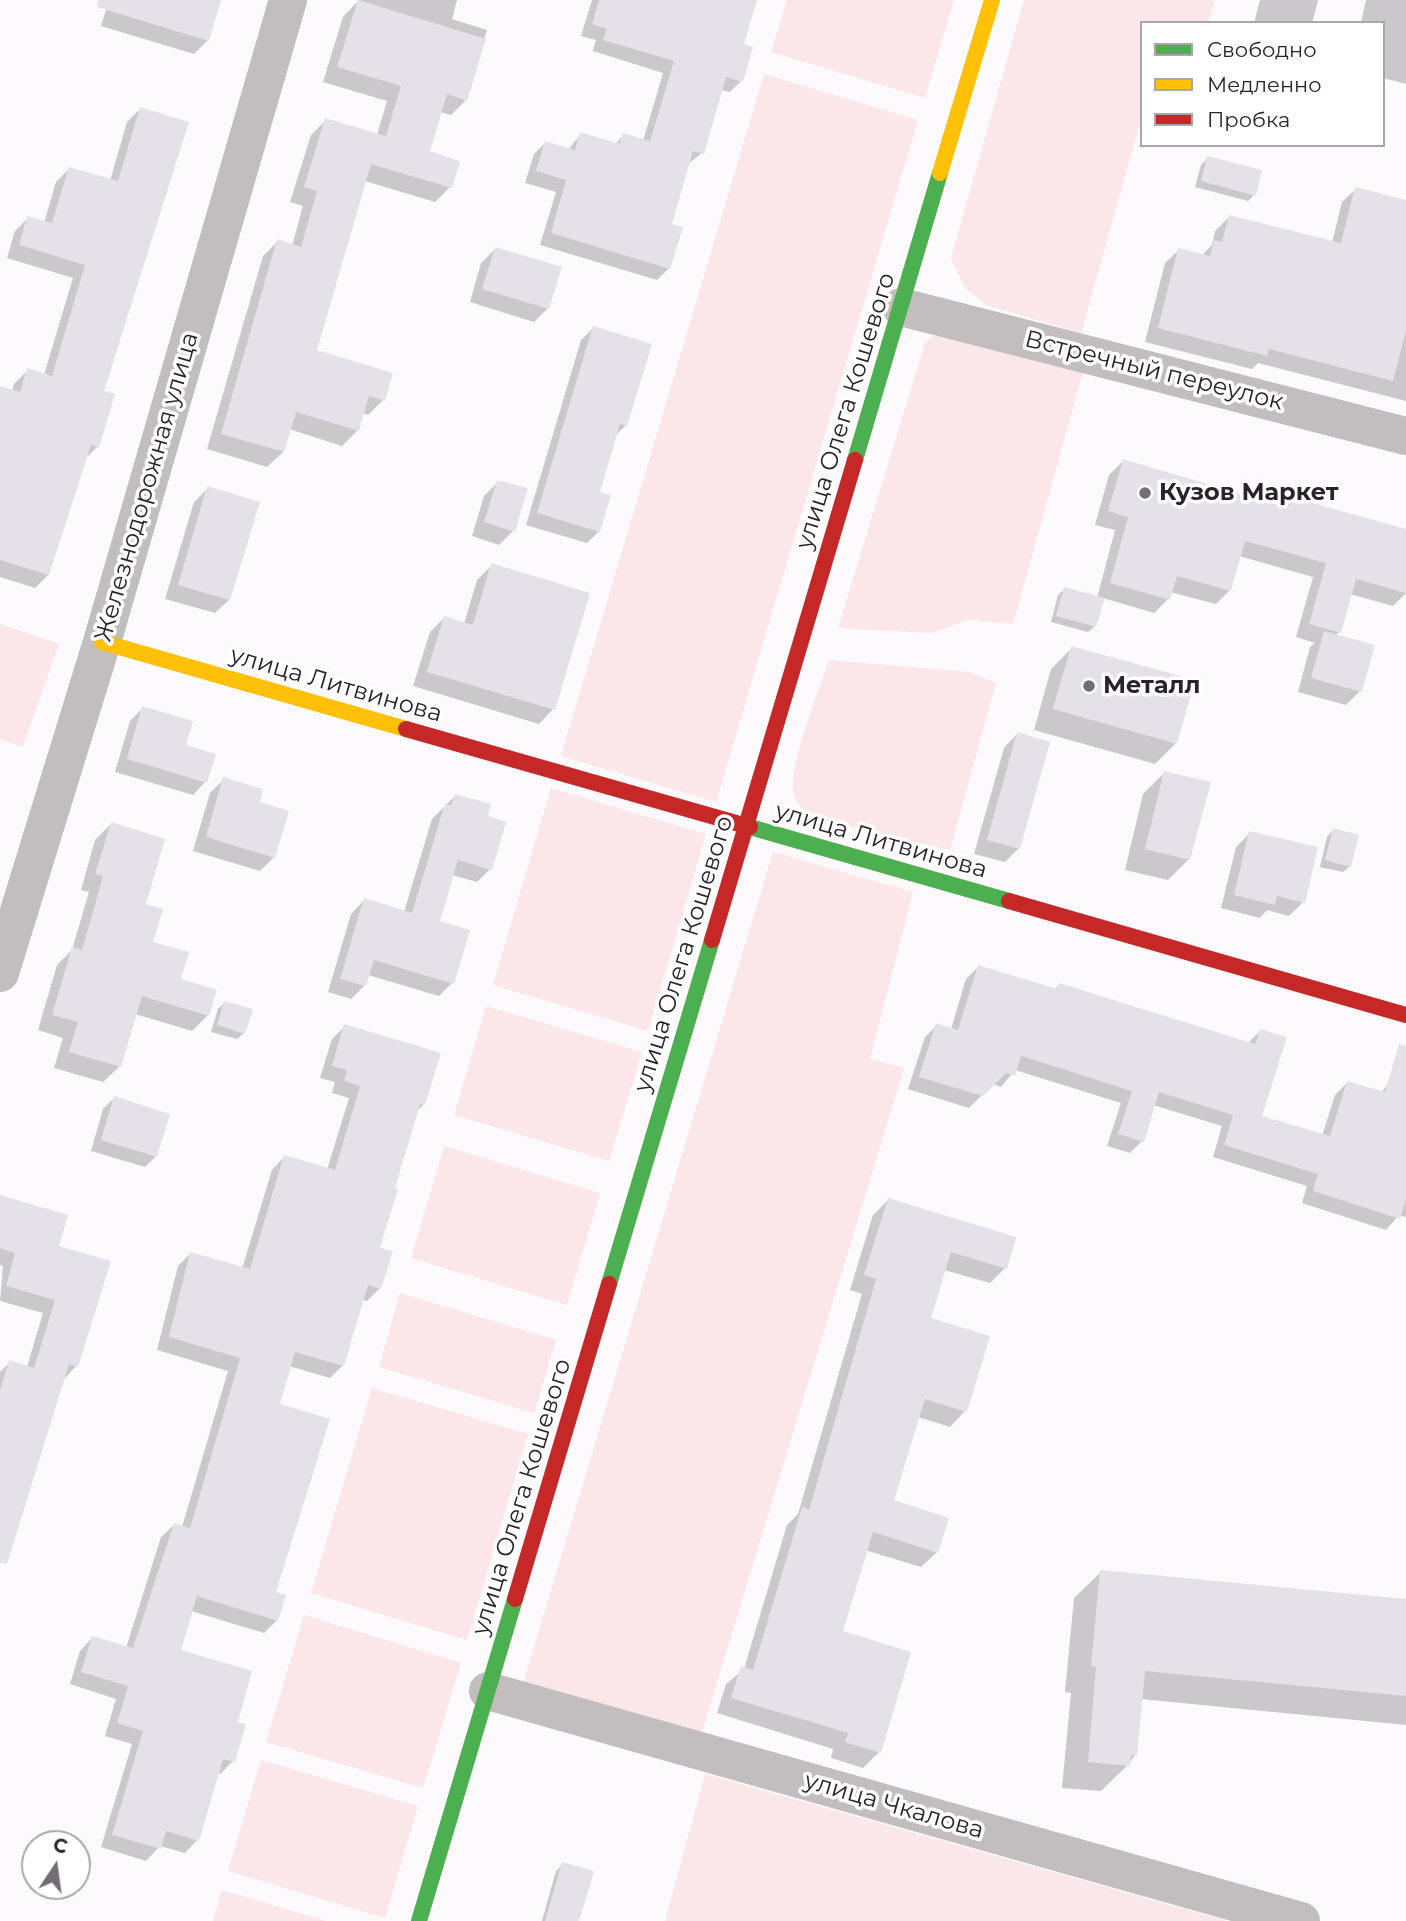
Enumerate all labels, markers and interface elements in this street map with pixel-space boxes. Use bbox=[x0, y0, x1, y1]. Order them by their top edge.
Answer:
legend bbox=[1140, 21, 1385, 147]
text: Свободно bbox=[1207, 37, 1317, 62]
text: Медленно bbox=[1207, 72, 1322, 97]
text: Пробка bbox=[1207, 107, 1290, 132]
street label: улица Олега Кошевого bbox=[790, 269, 902, 553]
street label: Встречный переулок bbox=[1022, 325, 1286, 417]
street label: Железнодорожная улица bbox=[89, 329, 205, 645]
place label: Кузов Маркет bbox=[1159, 479, 1339, 507]
marker: Кузов Маркет bbox=[1137, 485, 1153, 501]
street label: улица Литвинова bbox=[227, 641, 445, 729]
place label: Металл bbox=[1103, 672, 1200, 700]
marker: Металл bbox=[1081, 678, 1097, 694]
street label: улица Литвинова bbox=[772, 797, 990, 885]
street label: улица Олега Кошевого bbox=[628, 812, 740, 1096]
street label: улица Олега Кошевого bbox=[466, 1355, 578, 1639]
street label: улица Чкалова bbox=[801, 1767, 987, 1845]
north arrow bbox=[21, 1830, 91, 1900]
text: С bbox=[51, 1833, 70, 1859]

